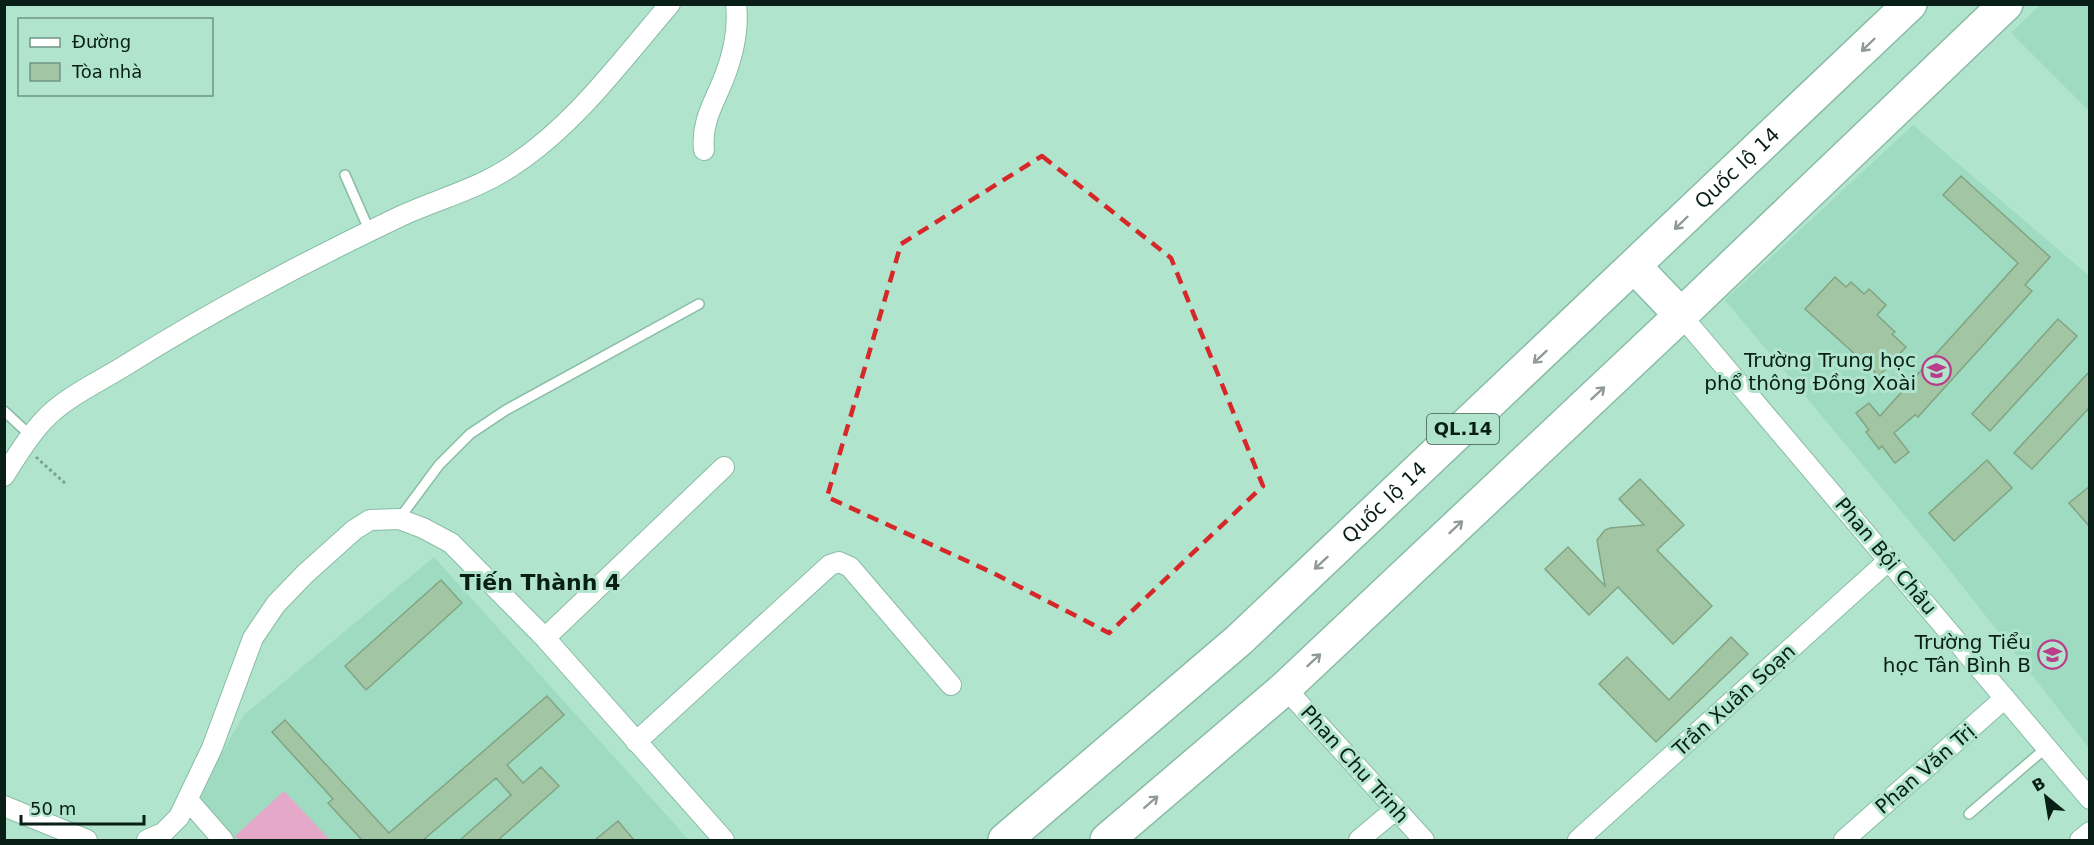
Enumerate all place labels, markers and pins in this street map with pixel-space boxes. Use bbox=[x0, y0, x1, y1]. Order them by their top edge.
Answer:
place label: Trường Trung học phổ thông Đồng Xoài bbox=[1704, 348, 1916, 395]
school or university icon: Trường Trung học phổ thông Đồng Xoài bbox=[1921, 355, 1953, 387]
place label: Trường Tiểu học Tân Bình B bbox=[1883, 630, 2031, 677]
school or university icon: Trường Tiểu học Tân Bình B bbox=[2036, 638, 2068, 670]

